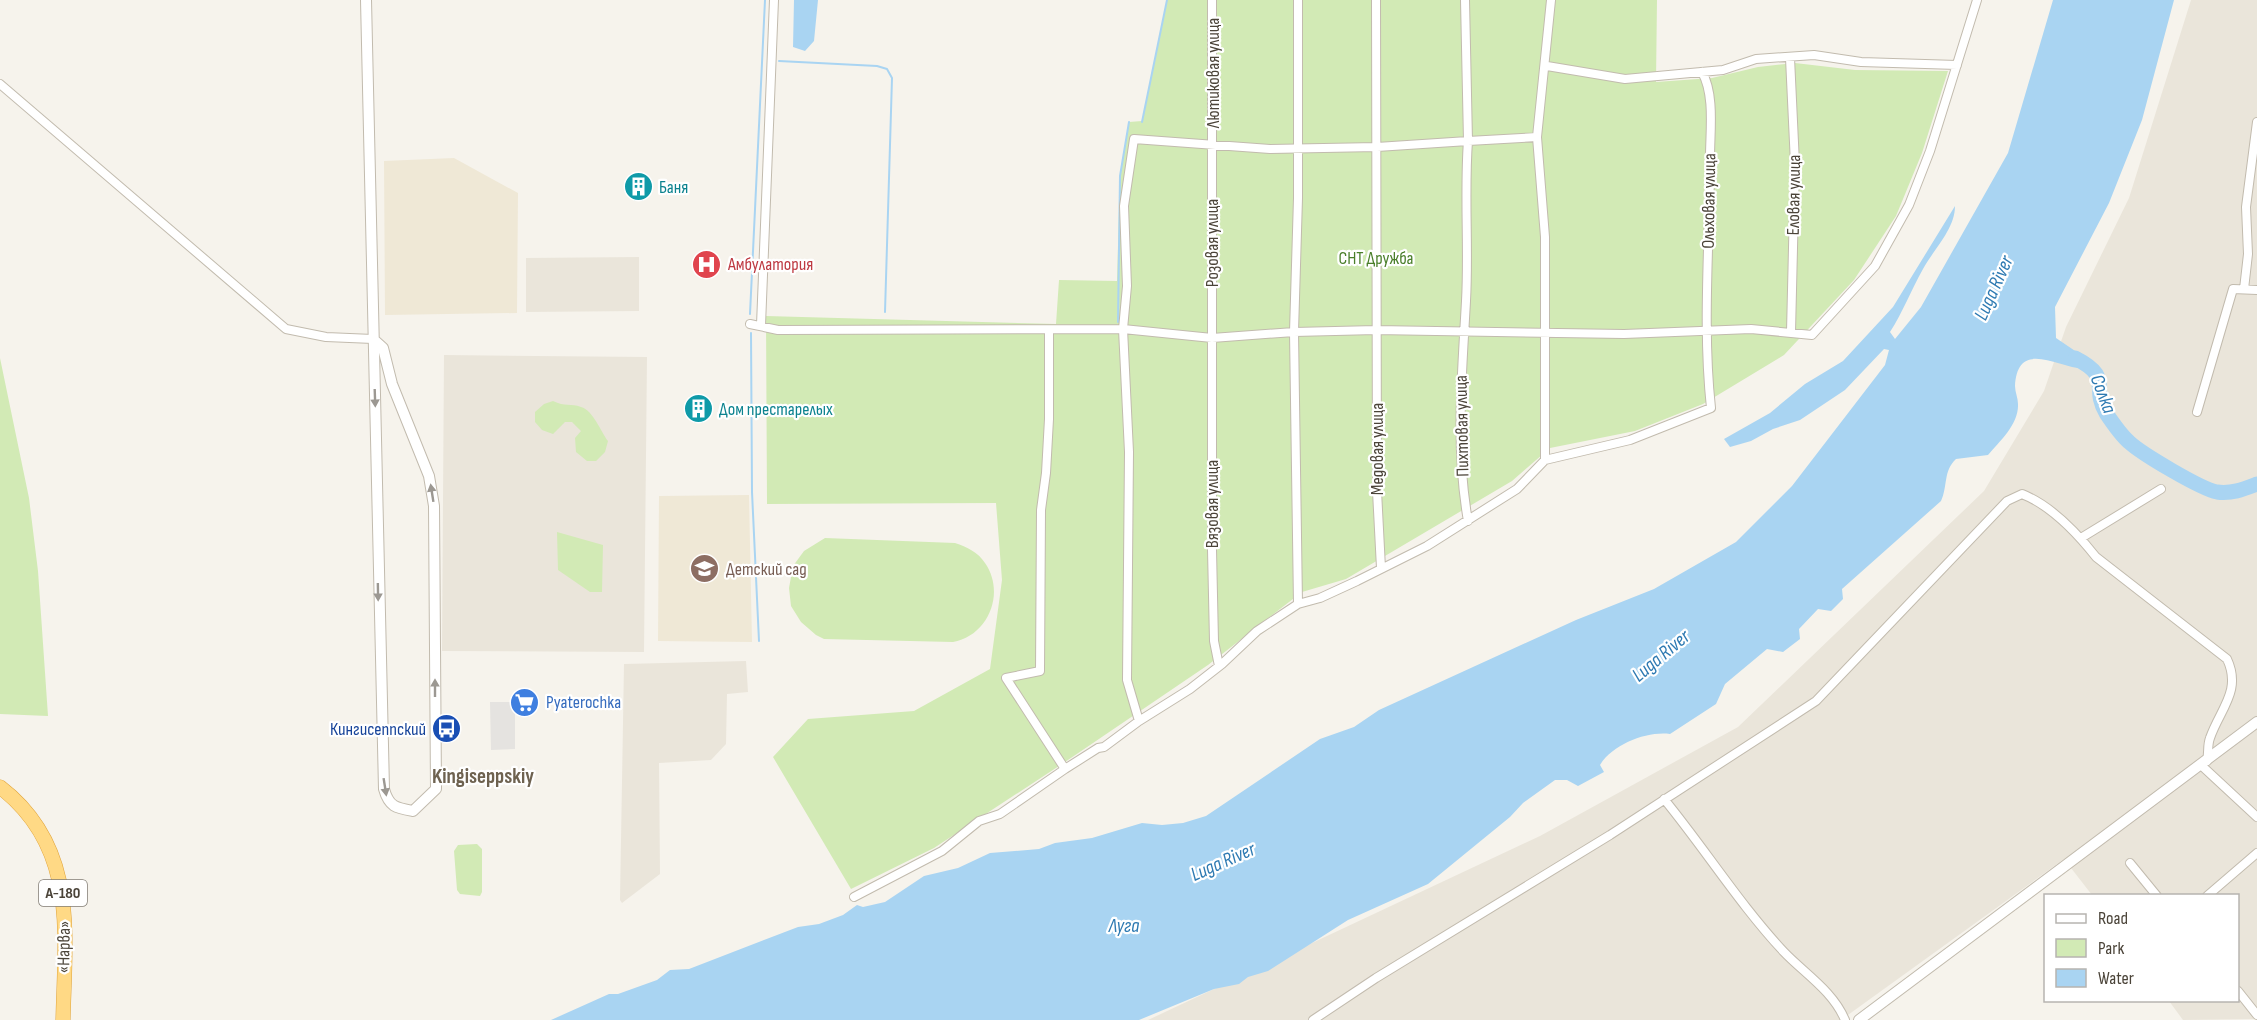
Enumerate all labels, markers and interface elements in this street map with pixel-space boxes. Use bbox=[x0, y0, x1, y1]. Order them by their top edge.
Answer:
street label: Лютиковая улица bbox=[1203, 18, 1224, 129]
street label: Ольховая улица bbox=[1698, 153, 1720, 249]
street label: Еловая улица bbox=[1783, 154, 1805, 236]
building icon: Баня bbox=[622, 171, 654, 203]
place label: Баня bbox=[659, 177, 688, 198]
street label: Розовая улица bbox=[1202, 199, 1223, 287]
hospital icon: Амбулатория bbox=[691, 248, 723, 280]
park label: СНТ Дружба bbox=[1338, 248, 1414, 269]
water label: Luga River bbox=[1969, 251, 2019, 324]
place label: Амбулатория bbox=[727, 254, 813, 275]
water label: Солка bbox=[2085, 371, 2121, 417]
street label: Пихтовая улица bbox=[1451, 375, 1473, 477]
one-way arrow bbox=[370, 388, 379, 407]
building icon: Дом престарелых bbox=[682, 393, 714, 425]
place label: Дом престарелых bbox=[719, 399, 833, 420]
street label: Медовая улица bbox=[1367, 403, 1388, 495]
street label: Вязовая улица bbox=[1202, 460, 1223, 548]
one-way arrow bbox=[427, 484, 436, 503]
school or university icon: Детский сад bbox=[689, 553, 721, 585]
place label: Детский сад bbox=[726, 559, 807, 580]
one-way arrow bbox=[373, 583, 382, 602]
water label: Luga River bbox=[1627, 624, 1696, 687]
one-way arrow bbox=[430, 679, 440, 698]
supermarket icon: Pyaterochka bbox=[509, 686, 541, 718]
place label: Pyaterochka bbox=[546, 692, 621, 713]
bus stop icon: Кингисеппский bbox=[431, 713, 463, 745]
place label: Кингисеппский bbox=[330, 719, 426, 740]
district label: Kingiseppskiy bbox=[432, 764, 534, 789]
one-way arrow bbox=[380, 778, 389, 797]
water label: Luga River bbox=[1187, 837, 1260, 887]
road number: А-180 bbox=[39, 880, 87, 906]
legend bbox=[2044, 894, 2239, 1002]
text: Road bbox=[2098, 908, 2128, 929]
water label: Луга bbox=[1108, 914, 1139, 938]
street label: «Нарва» bbox=[53, 921, 75, 973]
text: Park bbox=[2098, 938, 2124, 959]
text: Water bbox=[2098, 968, 2134, 989]

